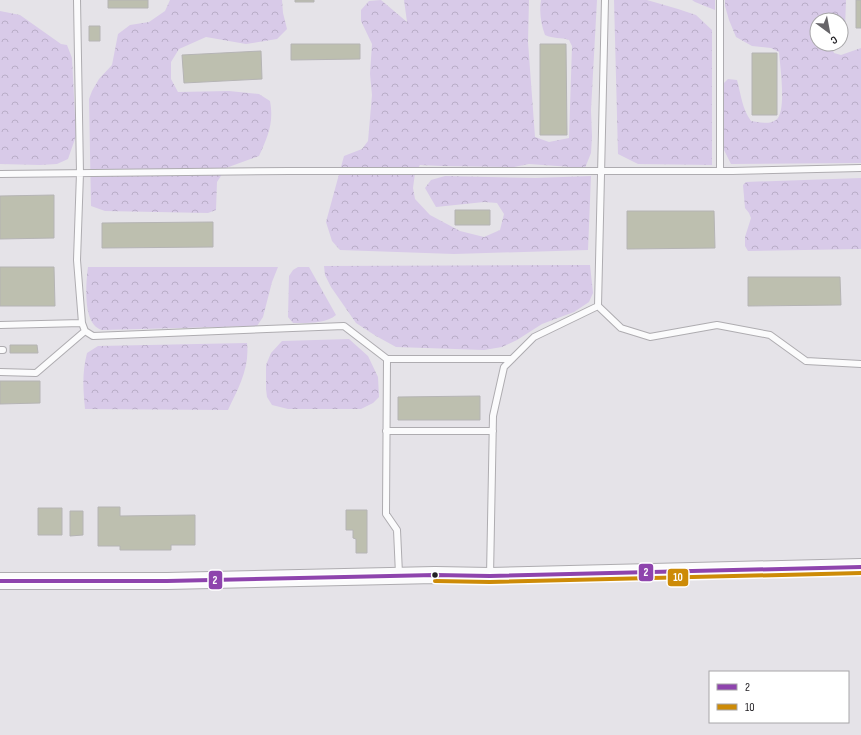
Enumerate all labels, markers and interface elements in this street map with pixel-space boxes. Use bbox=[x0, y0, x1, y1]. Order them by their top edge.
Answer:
north arrow bbox=[809, 12, 849, 52]
text: С bbox=[828, 33, 840, 47]
line badge: 2 bbox=[638, 563, 654, 582]
text: 2 bbox=[644, 566, 649, 579]
line badge: 10 bbox=[667, 568, 689, 587]
line badge: 2 bbox=[208, 570, 223, 590]
unlabelled marker bbox=[430, 570, 440, 580]
text: 10 bbox=[673, 571, 683, 584]
text: 2 bbox=[213, 574, 218, 587]
legend bbox=[709, 671, 849, 723]
text: 2 bbox=[745, 680, 750, 695]
text: 10 bbox=[745, 700, 755, 715]

